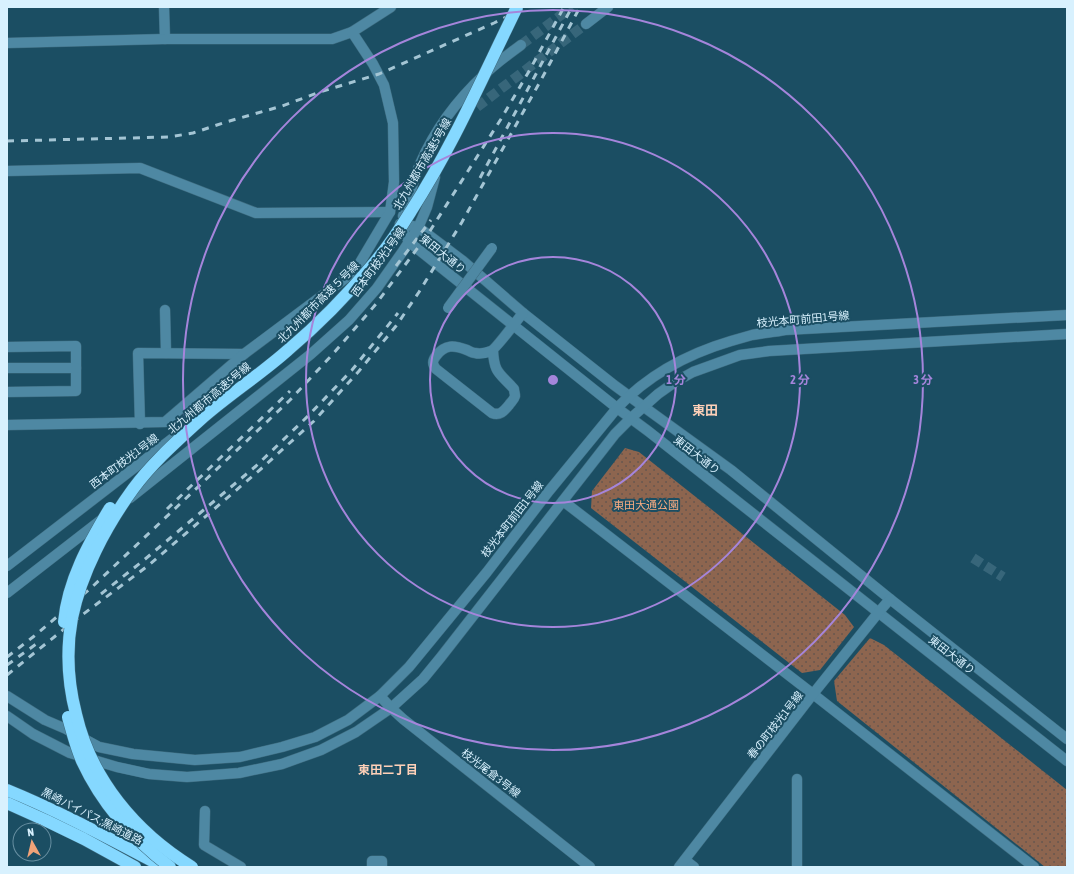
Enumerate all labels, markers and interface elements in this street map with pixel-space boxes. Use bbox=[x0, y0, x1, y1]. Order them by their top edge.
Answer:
street label: 北九州都市高速5号線 bbox=[391, 116, 453, 212]
street label: 西本町枝光1号線 bbox=[349, 225, 407, 299]
street label: 東田大通り bbox=[418, 232, 468, 276]
street label: 北九州都市高速５号線 bbox=[275, 259, 361, 345]
street label: 枝光本町前田1号線 bbox=[756, 309, 850, 329]
street label: 北九州都市高速5号線 bbox=[165, 360, 253, 436]
centre of rings bbox=[546, 373, 560, 387]
text: 1 分 bbox=[666, 373, 686, 387]
text: 2 分 bbox=[790, 373, 810, 387]
text: 3 分 bbox=[913, 373, 933, 387]
district label: 東田 bbox=[692, 403, 718, 418]
street label: 西本町枝光1号線 bbox=[88, 431, 160, 491]
street label: 東田大通り bbox=[672, 433, 722, 477]
street label: 枝光本町前田1号線 bbox=[479, 479, 545, 559]
park label: 東田大通公園 bbox=[613, 499, 679, 511]
street label: 東田大通り bbox=[927, 633, 977, 677]
street label: 春の町枝光1号線 bbox=[745, 689, 805, 761]
street label: 枝光尾倉3号線 bbox=[459, 746, 523, 800]
district label: 東田二丁目 bbox=[358, 763, 418, 777]
street label: 黒崎バイパス;黒崎道路 bbox=[39, 785, 145, 847]
north arrow bbox=[12, 822, 52, 862]
text: N bbox=[27, 826, 35, 838]

